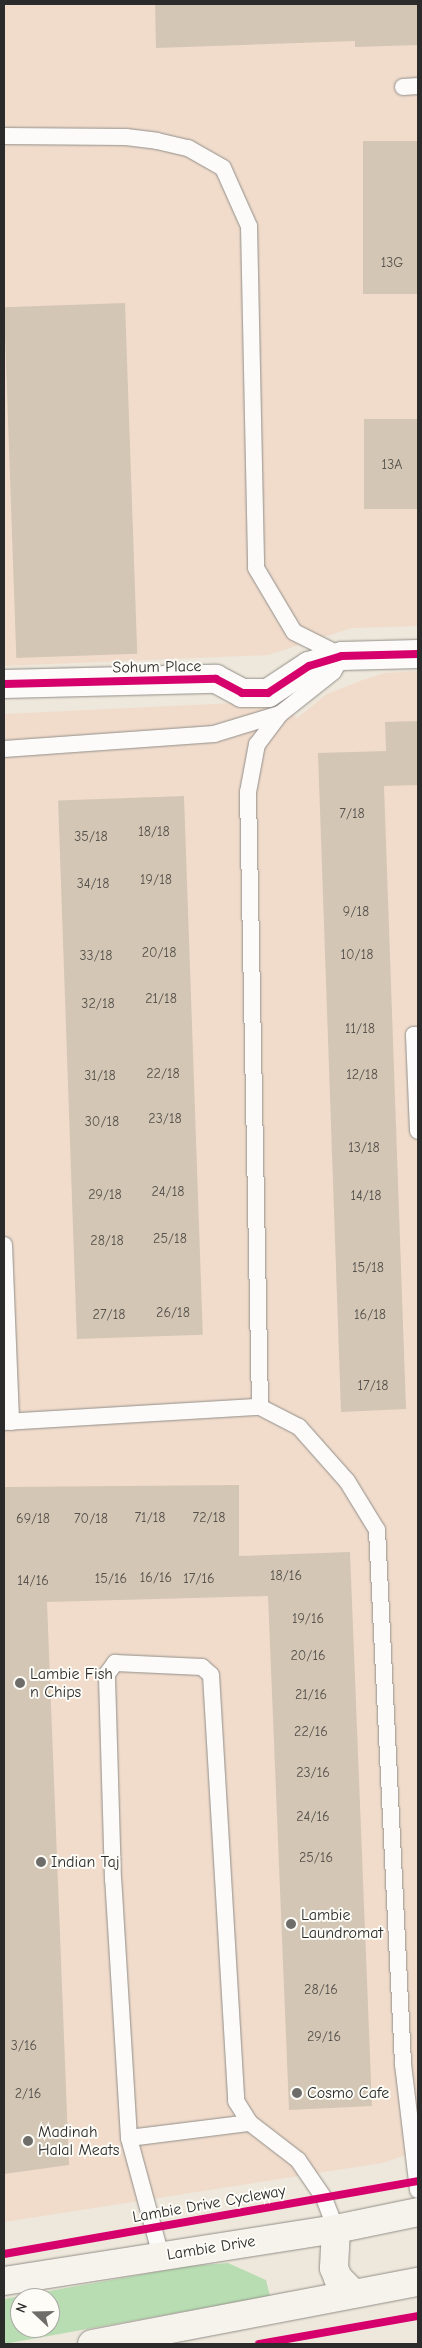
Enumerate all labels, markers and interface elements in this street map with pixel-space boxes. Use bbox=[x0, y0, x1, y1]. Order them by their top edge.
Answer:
house number: 13G bbox=[381, 255, 403, 271]
house number: 13A bbox=[382, 457, 402, 473]
street label: Sohum Place bbox=[112, 657, 202, 677]
house number: 7/18 bbox=[339, 806, 365, 822]
house number: 18/18 bbox=[138, 824, 170, 840]
house number: 35/18 bbox=[74, 829, 108, 845]
house number: 19/18 bbox=[140, 872, 172, 888]
house number: 34/18 bbox=[77, 876, 109, 892]
house number: 9/18 bbox=[343, 904, 369, 920]
house number: 20/18 bbox=[142, 945, 176, 961]
house number: 10/18 bbox=[341, 947, 373, 963]
house number: 33/18 bbox=[79, 948, 113, 964]
house number: 21/18 bbox=[145, 991, 177, 1007]
house number: 32/18 bbox=[81, 996, 115, 1012]
house number: 11/18 bbox=[345, 1021, 375, 1037]
house number: 22/18 bbox=[146, 1066, 180, 1082]
house number: 12/18 bbox=[346, 1067, 378, 1083]
house number: 31/18 bbox=[84, 1068, 116, 1084]
house number: 23/18 bbox=[148, 1111, 182, 1127]
house number: 30/18 bbox=[85, 1114, 119, 1130]
house number: 13/18 bbox=[348, 1140, 380, 1156]
house number: 24/18 bbox=[152, 1184, 184, 1200]
house number: 29/18 bbox=[88, 1187, 122, 1203]
house number: 14/18 bbox=[350, 1188, 382, 1204]
house number: 25/18 bbox=[153, 1231, 187, 1247]
house number: 28/18 bbox=[90, 1233, 124, 1249]
house number: 15/18 bbox=[352, 1260, 384, 1276]
house number: 26/18 bbox=[156, 1305, 190, 1321]
house number: 27/18 bbox=[93, 1307, 125, 1323]
house number: 16/18 bbox=[354, 1307, 386, 1323]
house number: 17/18 bbox=[357, 1378, 389, 1394]
house number: 71/18 bbox=[134, 1510, 166, 1526]
house number: 72/18 bbox=[193, 1510, 225, 1526]
house number: 69/18 bbox=[16, 1511, 50, 1527]
house number: 70/18 bbox=[74, 1511, 108, 1527]
house number: 18/16 bbox=[270, 1568, 302, 1584]
house number: 16/16 bbox=[140, 1570, 172, 1586]
house number: 15/16 bbox=[95, 1571, 127, 1587]
house number: 17/16 bbox=[183, 1571, 215, 1587]
house number: 14/16 bbox=[17, 1573, 49, 1589]
house number: 19/16 bbox=[292, 1611, 324, 1627]
house number: 20/16 bbox=[290, 1648, 326, 1664]
place label: Lambie Fish n Chips bbox=[30, 1664, 113, 1702]
marker: Lambie Fish n Chips bbox=[14, 1677, 26, 1689]
house number: 21/16 bbox=[295, 1687, 327, 1703]
house number: 22/16 bbox=[294, 1724, 328, 1740]
house number: 23/16 bbox=[296, 1765, 330, 1781]
house number: 24/16 bbox=[296, 1809, 330, 1825]
house number: 25/16 bbox=[299, 1850, 333, 1866]
place label: Indian Taj bbox=[51, 1852, 120, 1872]
marker: Indian Taj bbox=[35, 1856, 47, 1868]
place label: Lambie Laundromat bbox=[301, 1905, 383, 1943]
marker: Lambie Laundromat bbox=[285, 1918, 297, 1930]
house number: 28/16 bbox=[304, 1982, 338, 1998]
house number: 29/16 bbox=[307, 2029, 341, 2045]
house number: 3/16 bbox=[11, 2038, 37, 2054]
place label: Cosmo Cafe bbox=[307, 2083, 389, 2103]
house number: 2/16 bbox=[15, 2086, 41, 2102]
marker: Cosmo Cafe bbox=[291, 2087, 303, 2099]
place label: Madinah Halal Meats bbox=[38, 2122, 119, 2160]
marker: Madinah Halal Meats bbox=[22, 2135, 34, 2147]
street label: Lambie Drive Cycleway bbox=[131, 2181, 287, 2227]
street label: Lambie Drive bbox=[165, 2232, 257, 2264]
north arrow bbox=[10, 2288, 60, 2338]
text: N bbox=[12, 2300, 31, 2315]

